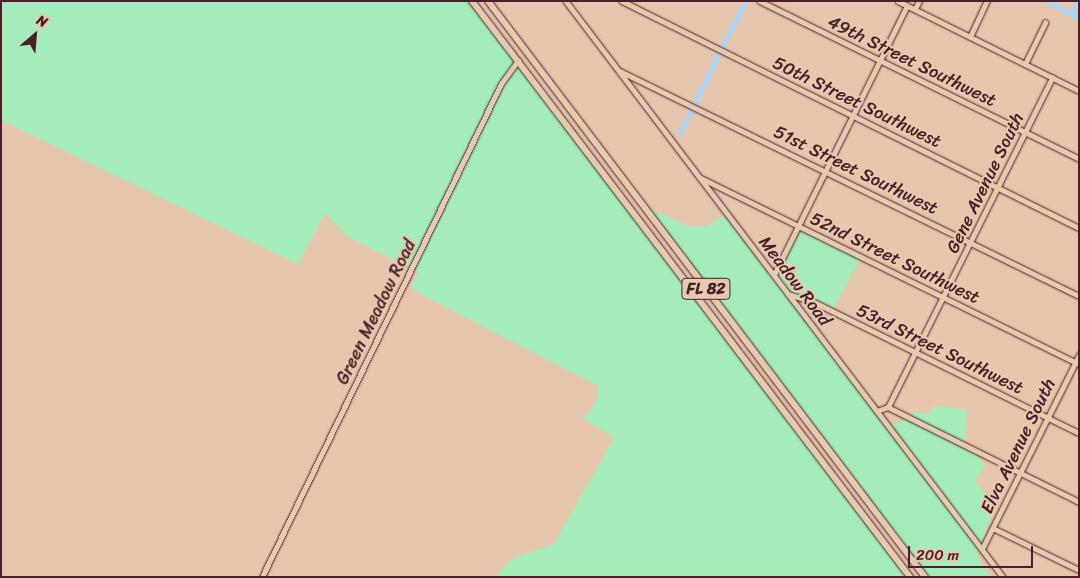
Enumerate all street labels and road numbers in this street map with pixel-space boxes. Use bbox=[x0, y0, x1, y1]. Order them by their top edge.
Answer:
street label: 49th Street Southwest bbox=[824, 11, 1000, 111]
street label: 50th Street Southwest bbox=[769, 52, 945, 152]
street label: Gene Avenue South bbox=[942, 109, 1028, 257]
street label: 51st Street Southwest bbox=[770, 121, 942, 219]
street label: 52nd Street Southwest bbox=[806, 207, 984, 309]
street label: Meadow Road bbox=[754, 232, 836, 330]
street label: Green Meadow Road bbox=[332, 236, 420, 388]
road number: FL 82 bbox=[681, 276, 731, 302]
street label: 53rd Street Southwest bbox=[853, 299, 1027, 399]
street label: Elva Avenue South bbox=[976, 375, 1060, 517]

